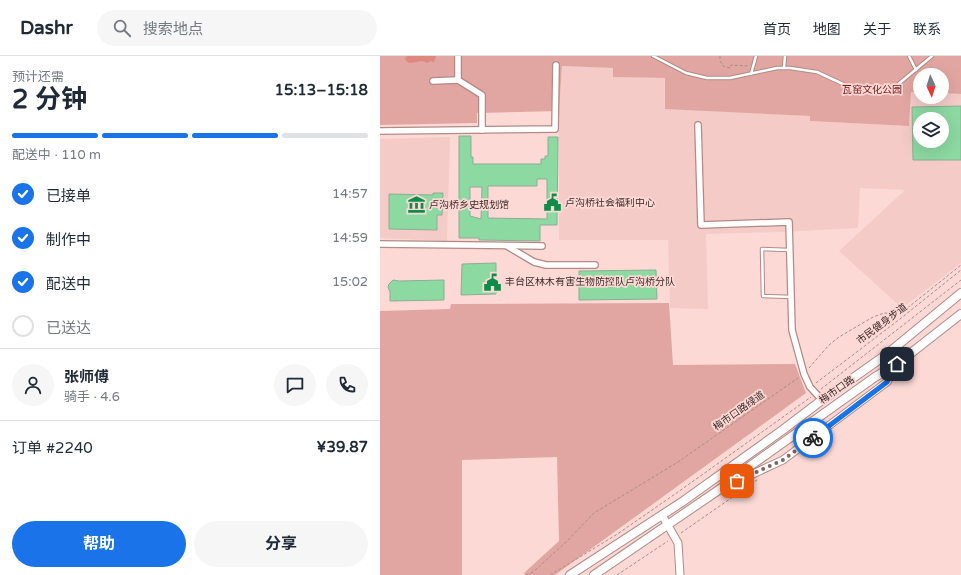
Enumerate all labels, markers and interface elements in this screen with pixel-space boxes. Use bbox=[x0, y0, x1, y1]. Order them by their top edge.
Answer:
search box bbox=[97, 10, 377, 46]
text: Dashr bbox=[20, 17, 73, 39]
icon: search bbox=[111, 17, 133, 39]
text: 搜索地点 bbox=[143, 20, 203, 38]
text: 首页 bbox=[763, 21, 791, 38]
text: 地图 bbox=[813, 21, 841, 38]
text: 关于 bbox=[863, 21, 891, 38]
text: 联系 bbox=[913, 21, 941, 38]
north arrow bbox=[913, 68, 949, 104]
map controls bbox=[913, 68, 949, 148]
text: 预计还需 bbox=[12, 69, 64, 85]
text: 15:13–15:18 bbox=[275, 81, 368, 99]
text: 2 分钟 bbox=[12, 84, 87, 115]
park label: 瓦窑文化公园 bbox=[842, 84, 902, 96]
button: layers bbox=[913, 112, 949, 148]
text: 配送中 · 110 m bbox=[12, 147, 101, 163]
icon: check bbox=[12, 183, 34, 205]
text: 14:57 bbox=[332, 186, 368, 202]
text: 已接单 bbox=[46, 187, 91, 205]
public building icon: 卢沟桥社会福利中心 bbox=[542, 193, 562, 213]
museum icon: 卢沟桥乡史规划馆 bbox=[406, 195, 426, 215]
place label: 卢沟桥社会福利中心 bbox=[565, 197, 655, 209]
place label: 卢沟桥乡史规划馆 bbox=[429, 199, 509, 211]
icon: check bbox=[12, 227, 34, 249]
text: 14:59 bbox=[332, 230, 368, 246]
text: 制作中 bbox=[46, 231, 91, 249]
icon: check bbox=[12, 271, 34, 293]
public building icon: 丰台区林木有害生物防控队卢沟桥分队 bbox=[482, 272, 502, 292]
text: 15:02 bbox=[332, 274, 368, 290]
text: 配送中 bbox=[46, 275, 91, 293]
place label: 丰台区林木有害生物防控队卢沟桥分队 bbox=[505, 276, 675, 288]
street label: 市民健身步道 bbox=[854, 301, 910, 347]
text: 已送达 bbox=[46, 319, 91, 337]
pin bbox=[880, 347, 914, 381]
icon: home bbox=[886, 353, 908, 375]
button: person bbox=[12, 364, 54, 406]
button: chat bbox=[274, 364, 316, 406]
button: phone bbox=[326, 364, 368, 406]
text: 张师傅 bbox=[64, 368, 109, 386]
street label: 梅市口路 bbox=[817, 374, 857, 406]
text: 骑手 · 4.6 bbox=[64, 389, 120, 405]
street label: 梅市口路绿道 bbox=[711, 389, 767, 433]
courier bbox=[793, 418, 833, 458]
icon: bike bbox=[802, 427, 824, 449]
text: ¥39.87 bbox=[317, 438, 368, 456]
text: 订单 #2240 bbox=[12, 439, 93, 457]
pin bbox=[720, 464, 754, 498]
icon: bag bbox=[726, 470, 748, 492]
button: 帮助 bbox=[12, 521, 186, 567]
button: 分享 bbox=[194, 521, 368, 567]

